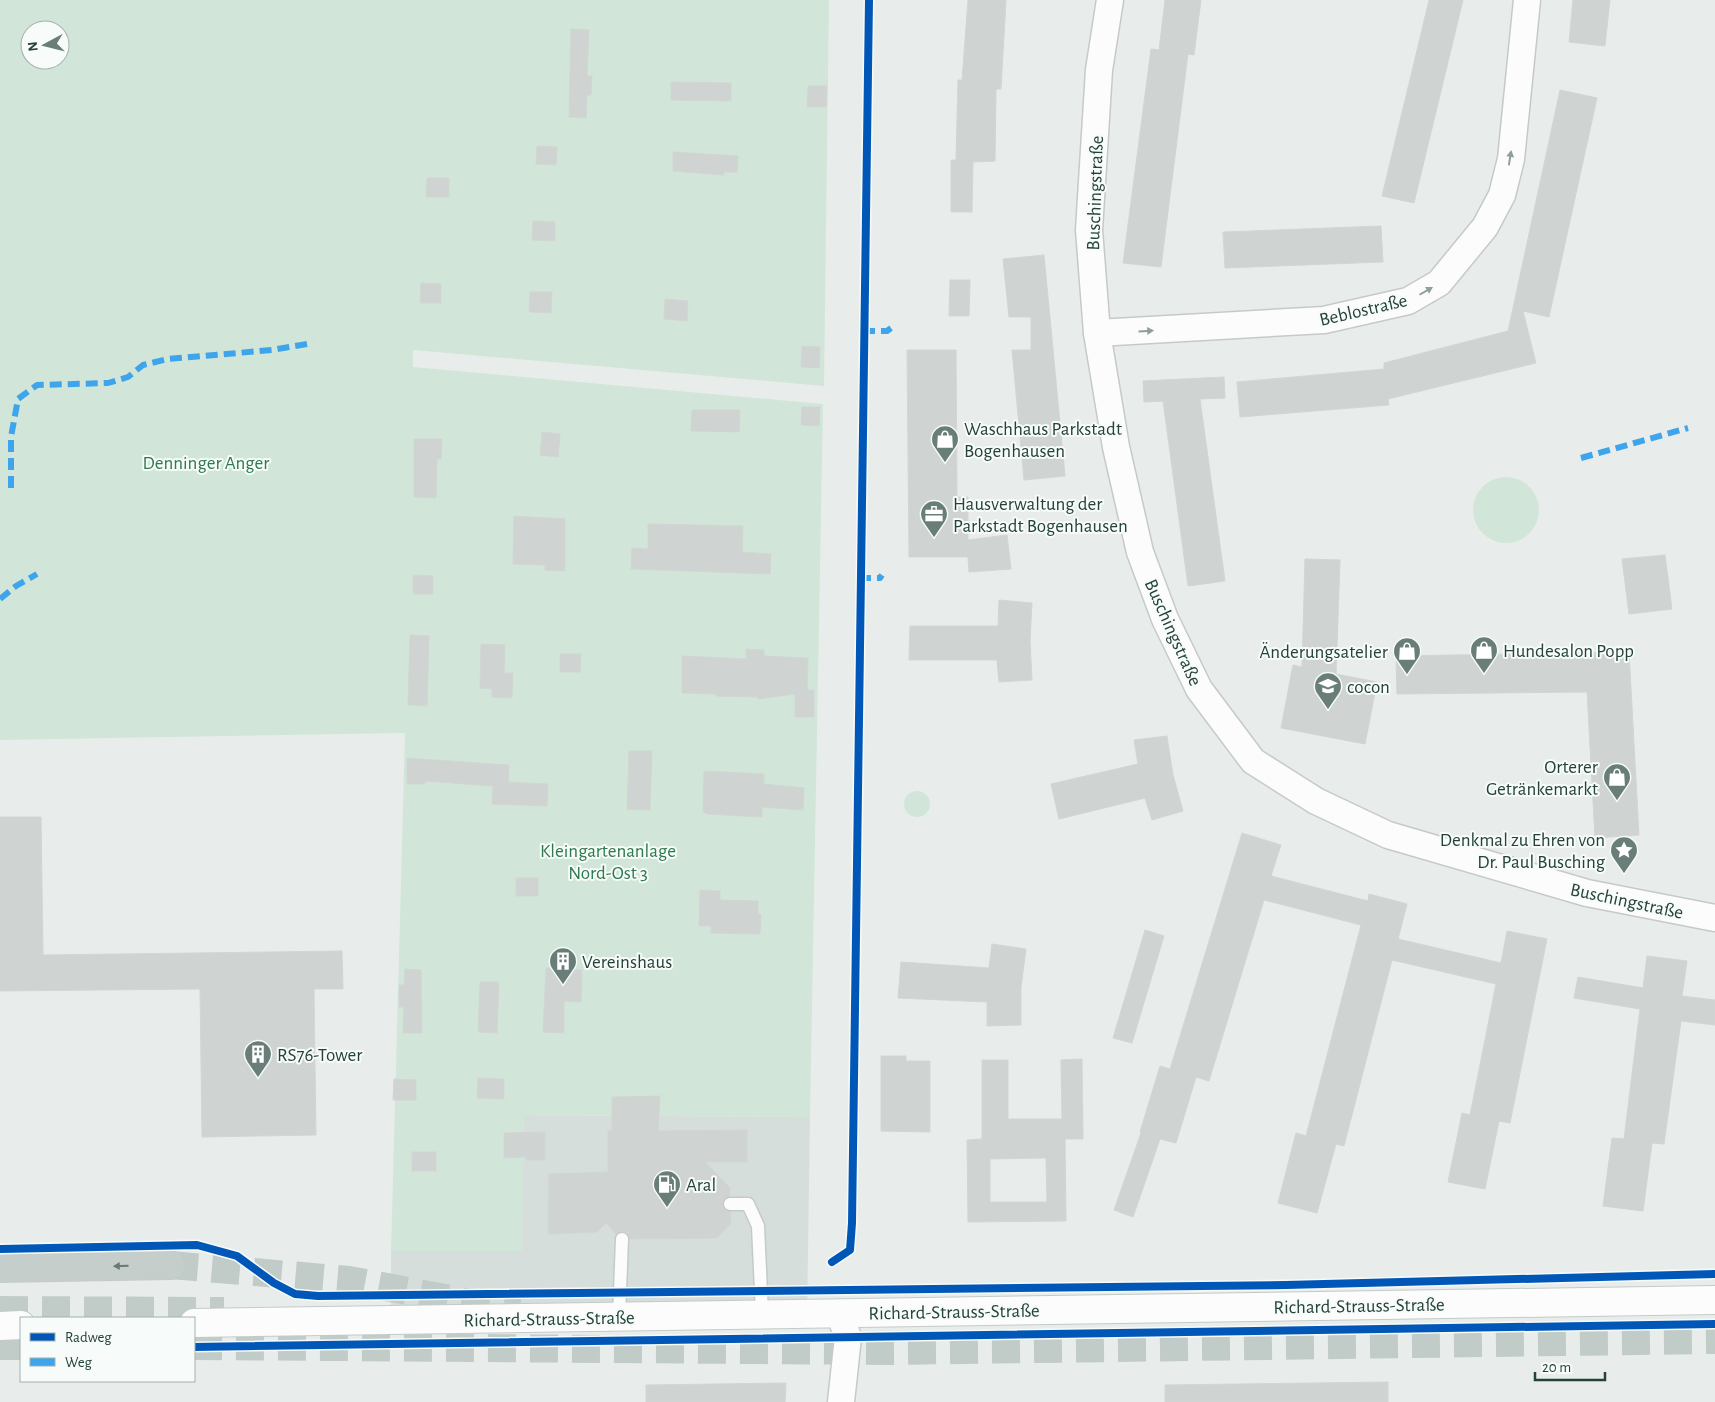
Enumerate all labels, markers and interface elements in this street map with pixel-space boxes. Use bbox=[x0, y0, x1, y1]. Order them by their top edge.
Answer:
north arrow bbox=[20, 20, 70, 70]
text: N bbox=[26, 41, 41, 52]
street label: Buschingstraße bbox=[1084, 135, 1107, 251]
one-way arrow bbox=[1507, 149, 1515, 165]
one-way arrow bbox=[1418, 287, 1433, 295]
street label: Beblostraße bbox=[1318, 291, 1409, 330]
one-way arrow bbox=[1138, 326, 1154, 334]
place label: Waschhaus Parkstadt Bogenhausen bbox=[964, 420, 1122, 461]
shop icon: Waschhaus Parkstadt Bogenhausen bbox=[930, 424, 960, 463]
park label: Denninger Anger bbox=[143, 454, 269, 473]
place label: Hausverwaltung der Parkstadt Bogenhausen bbox=[953, 495, 1128, 536]
office icon: Hausverwaltung der Parkstadt Bogenhausen bbox=[919, 499, 949, 538]
street label: Buschingstraße bbox=[1141, 576, 1205, 689]
shop icon: Hundesalon Popp bbox=[1469, 635, 1499, 674]
shop icon: Änderungsatelier bbox=[1392, 636, 1422, 675]
place label: Änderungsatelier bbox=[1260, 642, 1388, 662]
place label: Hundesalon Popp bbox=[1503, 642, 1634, 661]
school or university icon: cocon bbox=[1313, 671, 1343, 710]
place label: cocon bbox=[1347, 678, 1390, 697]
place label: Orterer Getränkemarkt bbox=[1486, 758, 1598, 799]
shop icon: Orterer Getränkemarkt bbox=[1602, 762, 1632, 801]
place label: Denkmal zu Ehren von Dr. Paul Busching bbox=[1440, 831, 1606, 872]
place icon: Denkmal zu Ehren von Dr. Paul Busching bbox=[1609, 835, 1639, 874]
park label: Kleingartenanlage Nord-Ost 3 bbox=[540, 842, 676, 883]
street label: Buschingstraße bbox=[1569, 880, 1685, 923]
building icon: Vereinshaus bbox=[548, 946, 578, 985]
place label: Vereinshaus bbox=[582, 953, 672, 972]
building icon: RS76-Tower bbox=[243, 1039, 273, 1078]
place label: RS76-Tower bbox=[277, 1046, 362, 1065]
fuel station icon: Aral bbox=[652, 1169, 682, 1208]
place label: Aral bbox=[686, 1176, 716, 1195]
one-way arrow bbox=[113, 1262, 129, 1270]
street label: Richard-Strauss-Straße bbox=[1273, 1296, 1445, 1317]
street label: Richard-Strauss-Straße bbox=[868, 1302, 1040, 1323]
street label: Richard-Strauss-Straße bbox=[463, 1309, 635, 1330]
legend bbox=[20, 1317, 195, 1382]
text: Radweg bbox=[65, 1330, 112, 1345]
scale bar bbox=[1535, 1350, 1605, 1382]
text: Weg bbox=[65, 1355, 93, 1370]
text: 20 m bbox=[1542, 1360, 1571, 1375]

